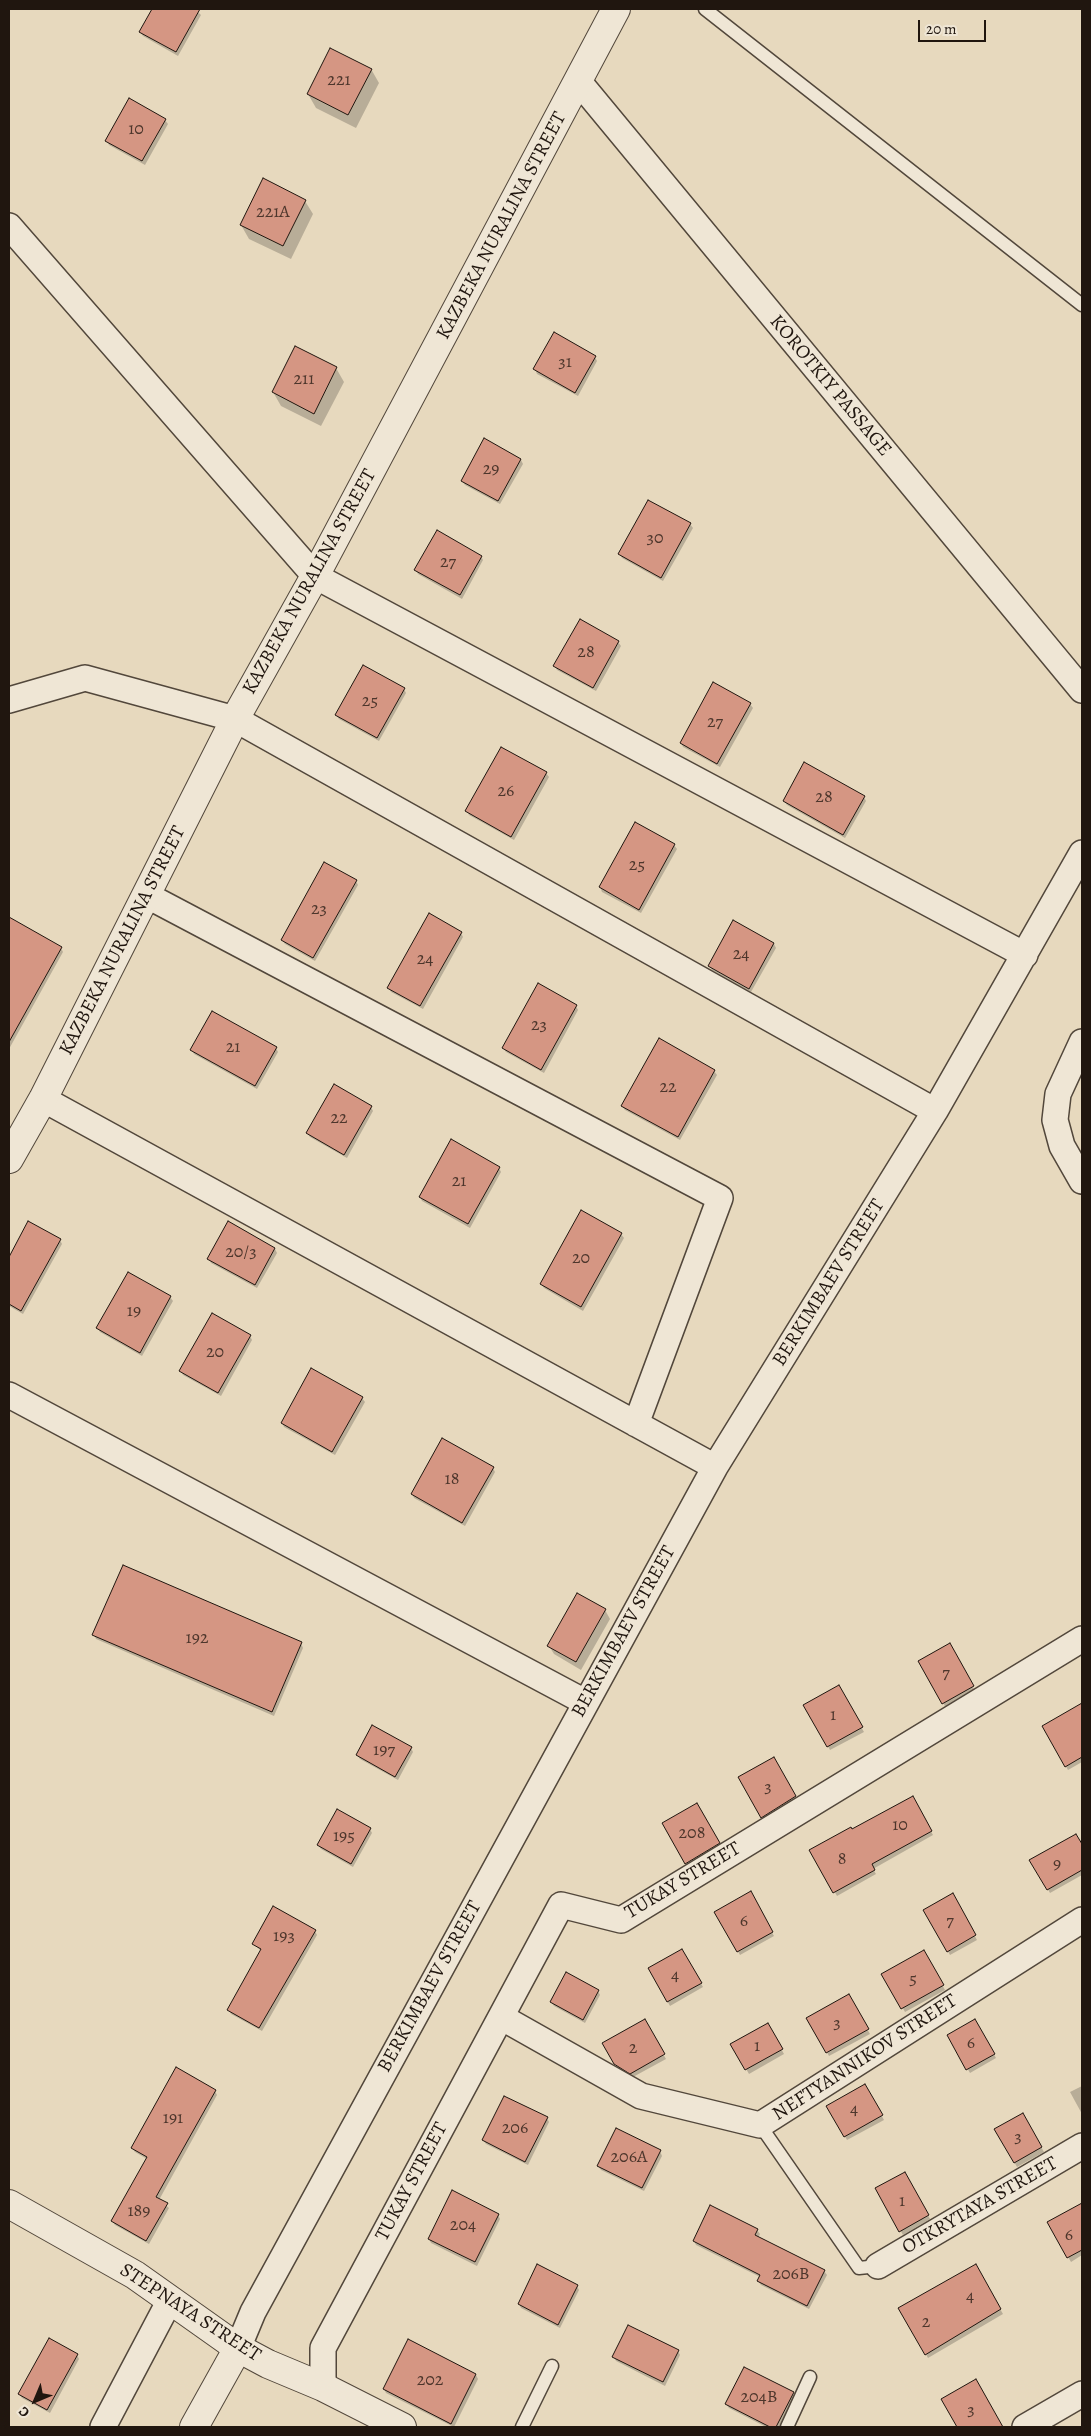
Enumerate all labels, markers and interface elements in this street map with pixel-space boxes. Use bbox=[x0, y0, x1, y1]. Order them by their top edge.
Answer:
scale bar bbox=[921, 10, 988, 42]
text: 20 m bbox=[926, 19, 957, 39]
house number: 221 bbox=[327, 70, 351, 92]
street label: KAZBEKA NURALINA STREET bbox=[432, 108, 572, 344]
house number: 10 bbox=[128, 119, 144, 141]
house number: 221А bbox=[256, 202, 290, 224]
street label: KOROTKIY PASSAGE bbox=[764, 310, 896, 462]
house number: 31 bbox=[558, 352, 572, 374]
house number: 211 bbox=[294, 369, 314, 391]
house number: 29 bbox=[483, 459, 499, 481]
street label: KAZBEKA NURALINA STREET bbox=[238, 465, 382, 699]
house number: 30 bbox=[646, 528, 664, 550]
house number: 27 bbox=[440, 552, 456, 574]
house number: 28 bbox=[577, 642, 595, 664]
house number: 25 bbox=[362, 691, 378, 713]
house number: 27 bbox=[707, 712, 723, 734]
house number: 26 bbox=[498, 781, 514, 803]
house number: 28 bbox=[815, 787, 833, 809]
street label: KAZBEKA NURALINA STREET bbox=[55, 822, 191, 1060]
house number: 25 bbox=[629, 855, 645, 877]
house number: 23 bbox=[311, 899, 327, 921]
house number: 24 bbox=[733, 944, 749, 966]
house number: 24 bbox=[417, 949, 433, 971]
house number: 23 bbox=[531, 1015, 547, 1037]
house number: 21 bbox=[226, 1037, 240, 1059]
house number: 22 bbox=[659, 1077, 677, 1099]
house number: 22 bbox=[330, 1108, 348, 1130]
house number: 21 bbox=[452, 1171, 466, 1193]
street label: BERKIMBAEV STREET bbox=[768, 1195, 890, 1371]
house number: 20/3 bbox=[225, 1242, 257, 1264]
house number: 20 bbox=[572, 1248, 590, 1270]
house number: 19 bbox=[127, 1301, 141, 1323]
house number: 20 bbox=[206, 1342, 224, 1364]
house number: 18 bbox=[445, 1469, 459, 1491]
street label: BERKIMBAEV STREET bbox=[567, 1542, 681, 1722]
house number: 192 bbox=[186, 1628, 208, 1650]
house number: 7 bbox=[942, 1663, 950, 1685]
house number: 1 bbox=[830, 1705, 836, 1727]
house number: 197 bbox=[373, 1740, 395, 1762]
house number: 3 bbox=[764, 1777, 772, 1799]
house number: 10 bbox=[892, 1815, 908, 1837]
house number: 208 bbox=[679, 1823, 705, 1845]
house number: 195 bbox=[333, 1826, 355, 1848]
street label: TUKAY STREET bbox=[621, 1837, 745, 1925]
house number: 8 bbox=[838, 1849, 846, 1871]
house number: 9 bbox=[1053, 1854, 1061, 1876]
street label: BERKIMBAEV STREET bbox=[373, 1897, 487, 2077]
house number: 6 bbox=[740, 1911, 748, 1933]
house number: 7 bbox=[946, 1911, 954, 1933]
house number: 193 bbox=[273, 1926, 295, 1948]
house number: 4 bbox=[671, 1965, 679, 1987]
house number: 5 bbox=[909, 1969, 917, 1991]
street label: NEFTYANNIKOV STREET bbox=[768, 1989, 962, 2127]
house number: 3 bbox=[833, 2013, 841, 2035]
house number: 6 bbox=[967, 2033, 975, 2055]
house number: 1 bbox=[754, 2036, 760, 2058]
house number: 2 bbox=[629, 2038, 637, 2060]
house number: 4 bbox=[850, 2099, 858, 2121]
house number: 191 bbox=[163, 2108, 183, 2130]
house number: 206 bbox=[502, 2118, 528, 2140]
street label: TUKAY STREET bbox=[371, 2119, 453, 2245]
house number: 3 bbox=[1014, 2127, 1022, 2149]
house number: 206А bbox=[611, 2147, 647, 2169]
street label: OTKRYTAYA STREET bbox=[898, 2152, 1062, 2260]
house number: 1 bbox=[899, 2191, 905, 2213]
house number: 189 bbox=[127, 2201, 151, 2223]
house number: 204 bbox=[450, 2215, 476, 2237]
house number: 6 bbox=[1065, 2225, 1073, 2247]
street label: STEPNAYA STREET bbox=[115, 2258, 265, 2368]
house number: 206В bbox=[772, 2264, 810, 2286]
house number: 4 bbox=[966, 2286, 974, 2308]
house number: 2 bbox=[922, 2312, 930, 2334]
house number: 202 bbox=[417, 2370, 443, 2392]
north arrow bbox=[10, 2376, 60, 2426]
house number: 204В bbox=[740, 2387, 778, 2409]
house number: 3 bbox=[967, 2400, 975, 2422]
text: С bbox=[14, 2402, 34, 2422]

